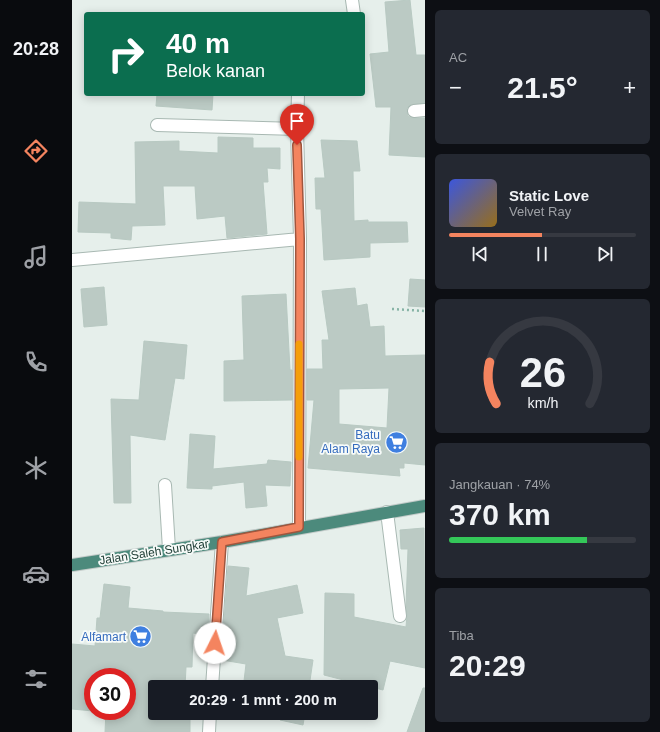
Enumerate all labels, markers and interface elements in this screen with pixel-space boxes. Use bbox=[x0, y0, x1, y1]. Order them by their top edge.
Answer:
icon: right bbox=[100, 28, 152, 80]
text: 40 m bbox=[166, 28, 230, 59]
text: 20:28 bbox=[13, 39, 59, 59]
text: AC bbox=[449, 50, 467, 65]
text: Belok kanan bbox=[166, 61, 265, 81]
text: 21.5° bbox=[507, 71, 578, 104]
text: − bbox=[449, 75, 462, 100]
text: + bbox=[623, 75, 636, 100]
pin bbox=[280, 104, 314, 145]
icon: arrive bbox=[286, 110, 308, 132]
icon: directions bbox=[22, 137, 50, 165]
text: Static Love bbox=[509, 187, 589, 204]
text: Velvet Ray bbox=[509, 204, 571, 219]
icon: music bbox=[22, 243, 50, 271]
icon: previous bbox=[469, 243, 491, 265]
icon: pause bbox=[531, 243, 553, 265]
icon: next bbox=[594, 243, 616, 265]
icon: phone bbox=[22, 348, 50, 376]
text: 26 bbox=[519, 349, 566, 396]
text: km/h bbox=[527, 395, 558, 411]
place label: Batu Alam Raya bbox=[321, 428, 380, 456]
supermarket icon: Batu Alam Raya bbox=[383, 429, 409, 455]
icon: climate bbox=[22, 454, 50, 482]
text: Jangkauan · 74% bbox=[449, 477, 550, 492]
text: 370 km bbox=[449, 498, 551, 531]
street label: Jalan Saleh Sungkar bbox=[98, 536, 210, 568]
icon: car bbox=[22, 560, 50, 588]
position arrow bbox=[194, 622, 236, 664]
supermarket icon: Alfamart bbox=[128, 624, 154, 650]
text: Tiba bbox=[449, 628, 474, 643]
place label: Alfamart bbox=[81, 630, 127, 644]
text: 20:29 bbox=[449, 649, 526, 682]
icon: filters bbox=[22, 665, 50, 693]
speed limit sign: 30 bbox=[84, 668, 136, 720]
text: 20:29 · 1 mnt · 200 m bbox=[189, 691, 337, 708]

